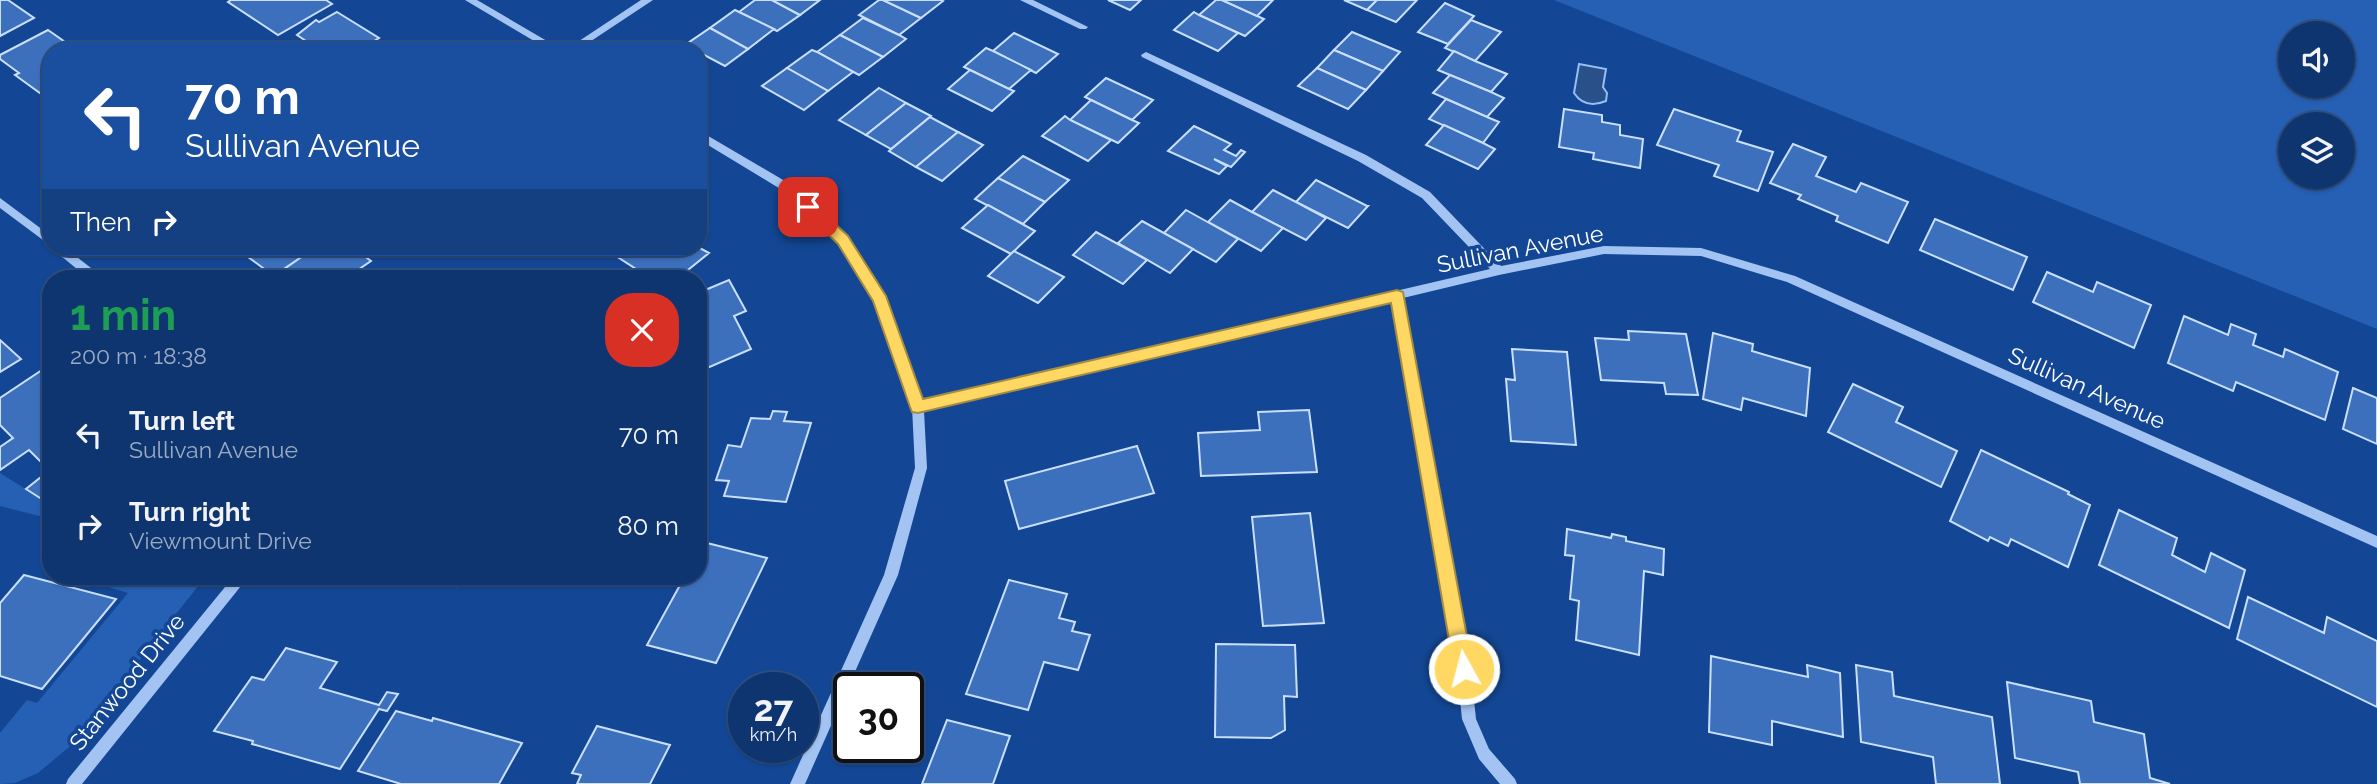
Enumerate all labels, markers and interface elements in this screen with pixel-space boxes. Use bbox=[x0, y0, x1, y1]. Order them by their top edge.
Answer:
map controls bbox=[2278, 21, 2355, 189]
button: sound bbox=[2278, 21, 2355, 98]
text: 70 m bbox=[185, 68, 300, 125]
icon: left bbox=[70, 70, 161, 161]
button: layers bbox=[2278, 112, 2355, 189]
text: Sullivan Avenue bbox=[185, 127, 420, 164]
pin bbox=[778, 177, 838, 237]
icon: arrive bbox=[789, 188, 827, 226]
icon: right bbox=[145, 203, 183, 241]
text: Then bbox=[70, 207, 131, 237]
street label: Sullivan Avenue bbox=[1434, 219, 1605, 278]
text: 1 min bbox=[70, 291, 176, 340]
button: close bbox=[605, 293, 679, 367]
street label: Sullivan Avenue bbox=[2005, 341, 2170, 434]
text: 200 m · 18:38 bbox=[70, 342, 207, 369]
text: Turn left bbox=[129, 406, 235, 436]
icon: left bbox=[70, 416, 108, 454]
text: 70 m bbox=[619, 420, 679, 450]
text: Sullivan Avenue bbox=[129, 436, 298, 463]
text: Turn right bbox=[129, 497, 250, 527]
icon: right bbox=[70, 507, 108, 545]
text: 80 m bbox=[617, 511, 679, 541]
text: Viewmount Drive bbox=[129, 527, 312, 554]
street label: Stanwood Drive bbox=[63, 608, 190, 755]
position arrow bbox=[1427, 632, 1501, 706]
speed limit sign: 30 bbox=[833, 672, 924, 763]
text: 27 bbox=[754, 688, 793, 729]
text: km/h bbox=[750, 724, 797, 745]

